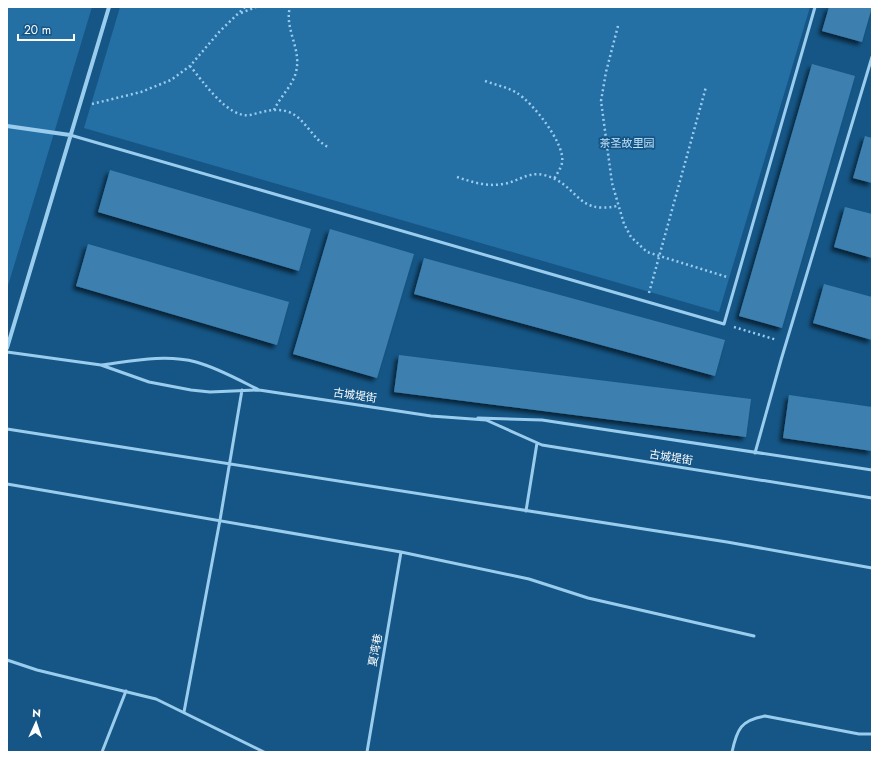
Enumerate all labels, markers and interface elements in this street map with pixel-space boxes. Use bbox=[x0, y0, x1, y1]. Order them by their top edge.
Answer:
scale bar bbox=[18, 16, 74, 42]
text: 20 m bbox=[24, 21, 51, 39]
park label: 茶圣故里园 bbox=[600, 135, 655, 151]
street label: 古城堤街 bbox=[332, 384, 378, 406]
street label: 古城堤街 bbox=[648, 446, 694, 468]
street label: 夏湾巷 bbox=[364, 632, 386, 668]
north arrow bbox=[16, 703, 56, 743]
text: N bbox=[32, 705, 41, 721]

